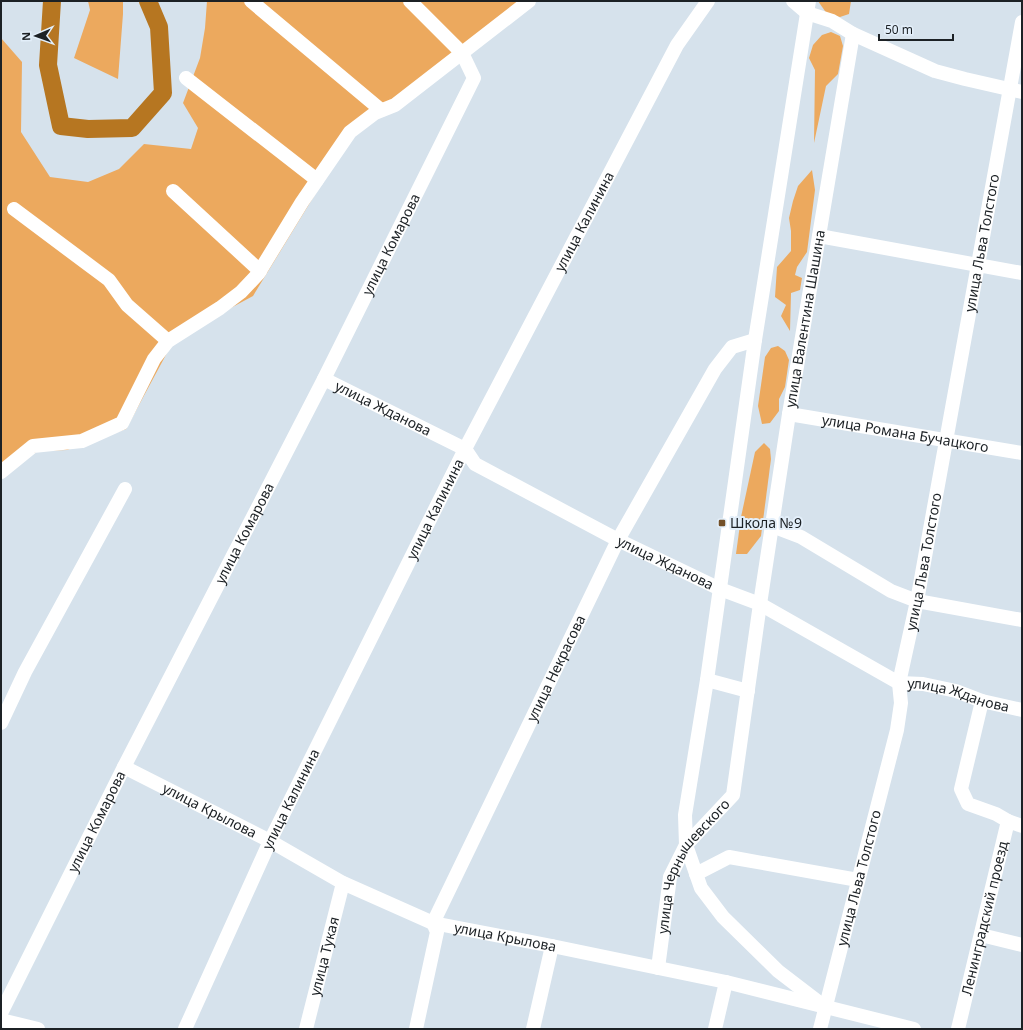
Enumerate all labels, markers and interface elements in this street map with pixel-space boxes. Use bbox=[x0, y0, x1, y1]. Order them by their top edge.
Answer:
north arrow bbox=[16, 16, 56, 56]
scale bar bbox=[879, 16, 953, 42]
text: 50 m bbox=[885, 21, 913, 38]
text: N bbox=[18, 32, 33, 41]
street label: улица Калинина bbox=[550, 168, 618, 275]
street label: улица Льва Толстого bbox=[960, 172, 1003, 313]
street label: улица Комарова bbox=[357, 190, 424, 298]
street label: улица Валентина Шашина bbox=[780, 228, 829, 409]
street label: улица Жданова bbox=[332, 376, 435, 440]
street label: улица Романа Бучацкого bbox=[821, 410, 990, 456]
street label: улица Калинина bbox=[402, 455, 468, 563]
street label: улица Комарова bbox=[210, 479, 278, 587]
street label: улица Льва Толстого bbox=[901, 491, 945, 632]
place label: Школа №9 bbox=[730, 513, 802, 532]
marker: Школа №9 bbox=[717, 518, 727, 528]
street label: улица Жданова bbox=[614, 531, 717, 594]
street label: улица Некрасова bbox=[522, 612, 589, 724]
street label: улица Жданова bbox=[907, 673, 1011, 716]
street label: улица Калинина bbox=[257, 745, 323, 852]
street label: улица Комарова bbox=[63, 767, 130, 875]
street label: улица Крылова bbox=[159, 778, 260, 842]
street label: улица Чернышевского bbox=[653, 794, 734, 935]
street label: улица Льва Толстого bbox=[832, 808, 885, 948]
street label: Ленинградский проезд bbox=[956, 838, 1012, 997]
street label: улица Тукая bbox=[305, 915, 343, 998]
street label: улица Крылова bbox=[453, 917, 558, 956]

